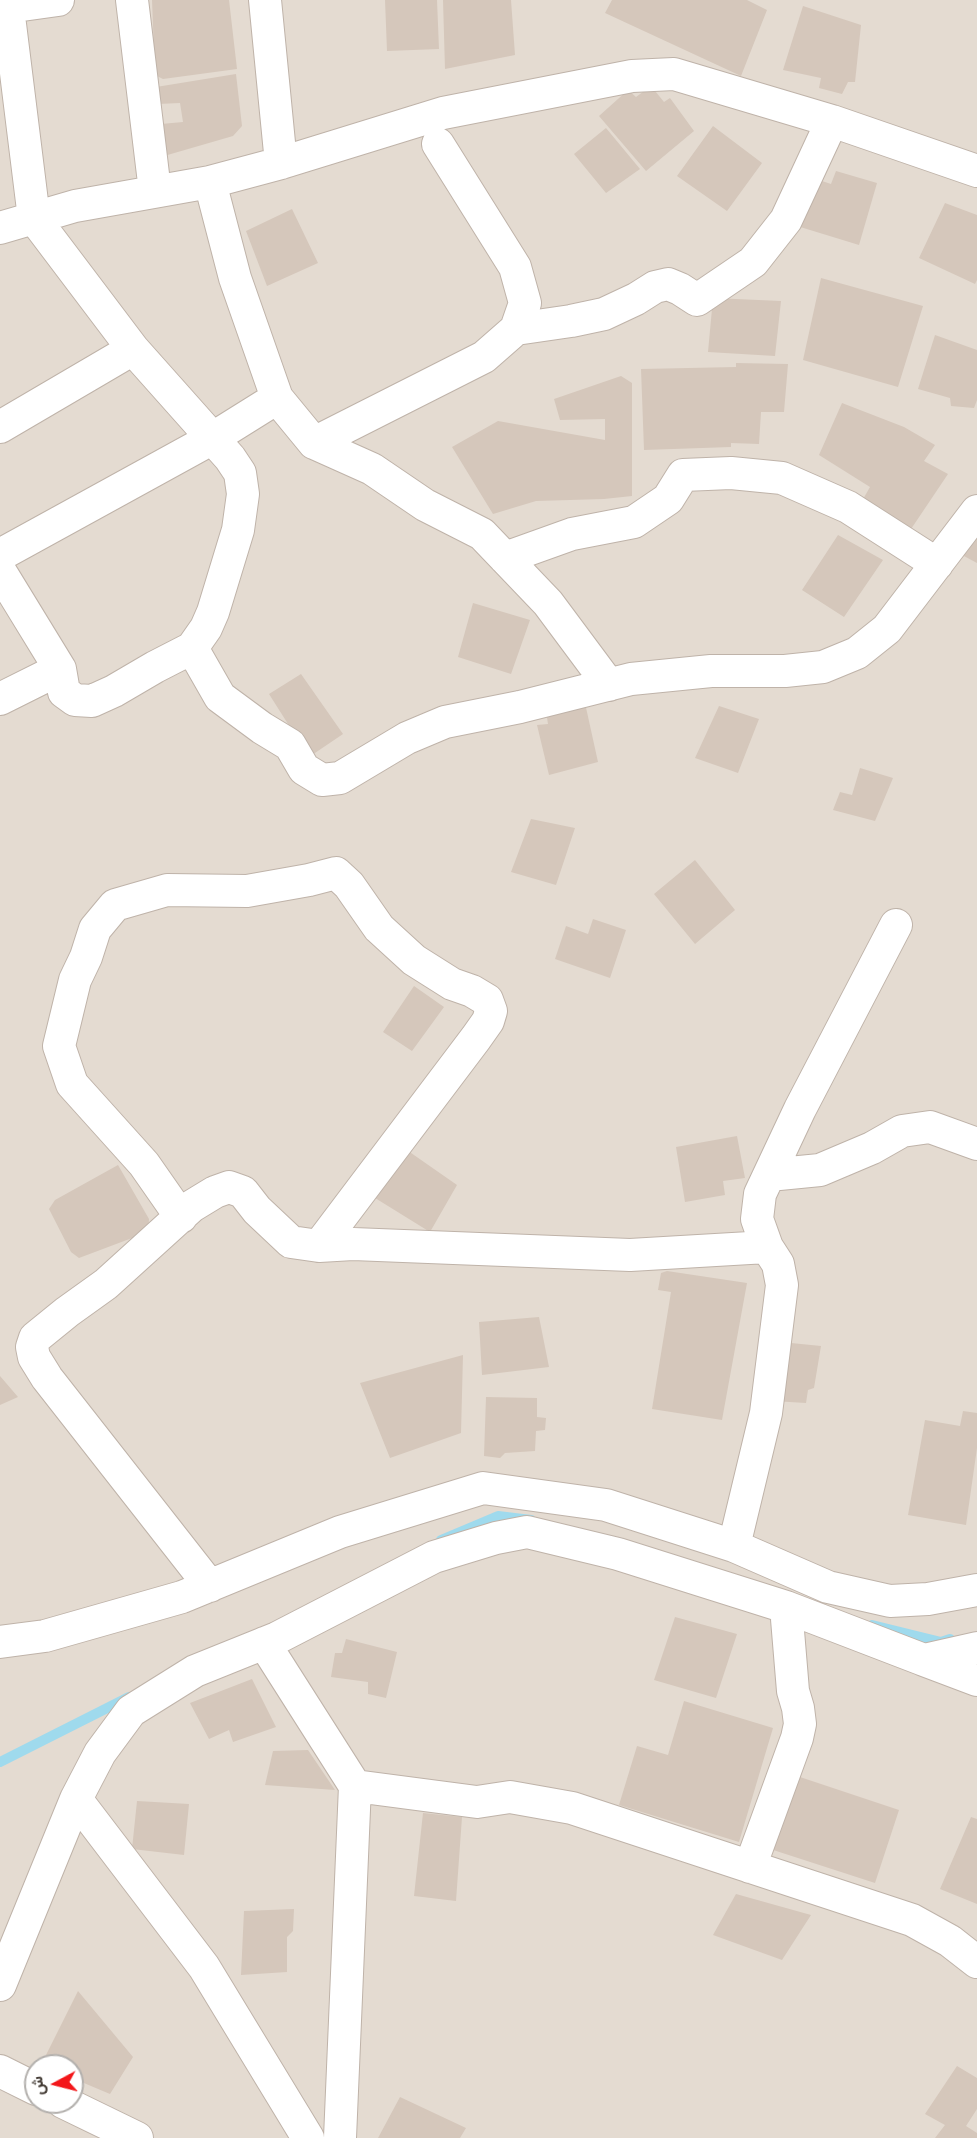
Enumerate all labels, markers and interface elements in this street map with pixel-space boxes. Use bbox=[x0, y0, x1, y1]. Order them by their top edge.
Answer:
north arrow bbox=[24, 2054, 84, 2114]
text: ش bbox=[27, 2075, 48, 2097]

